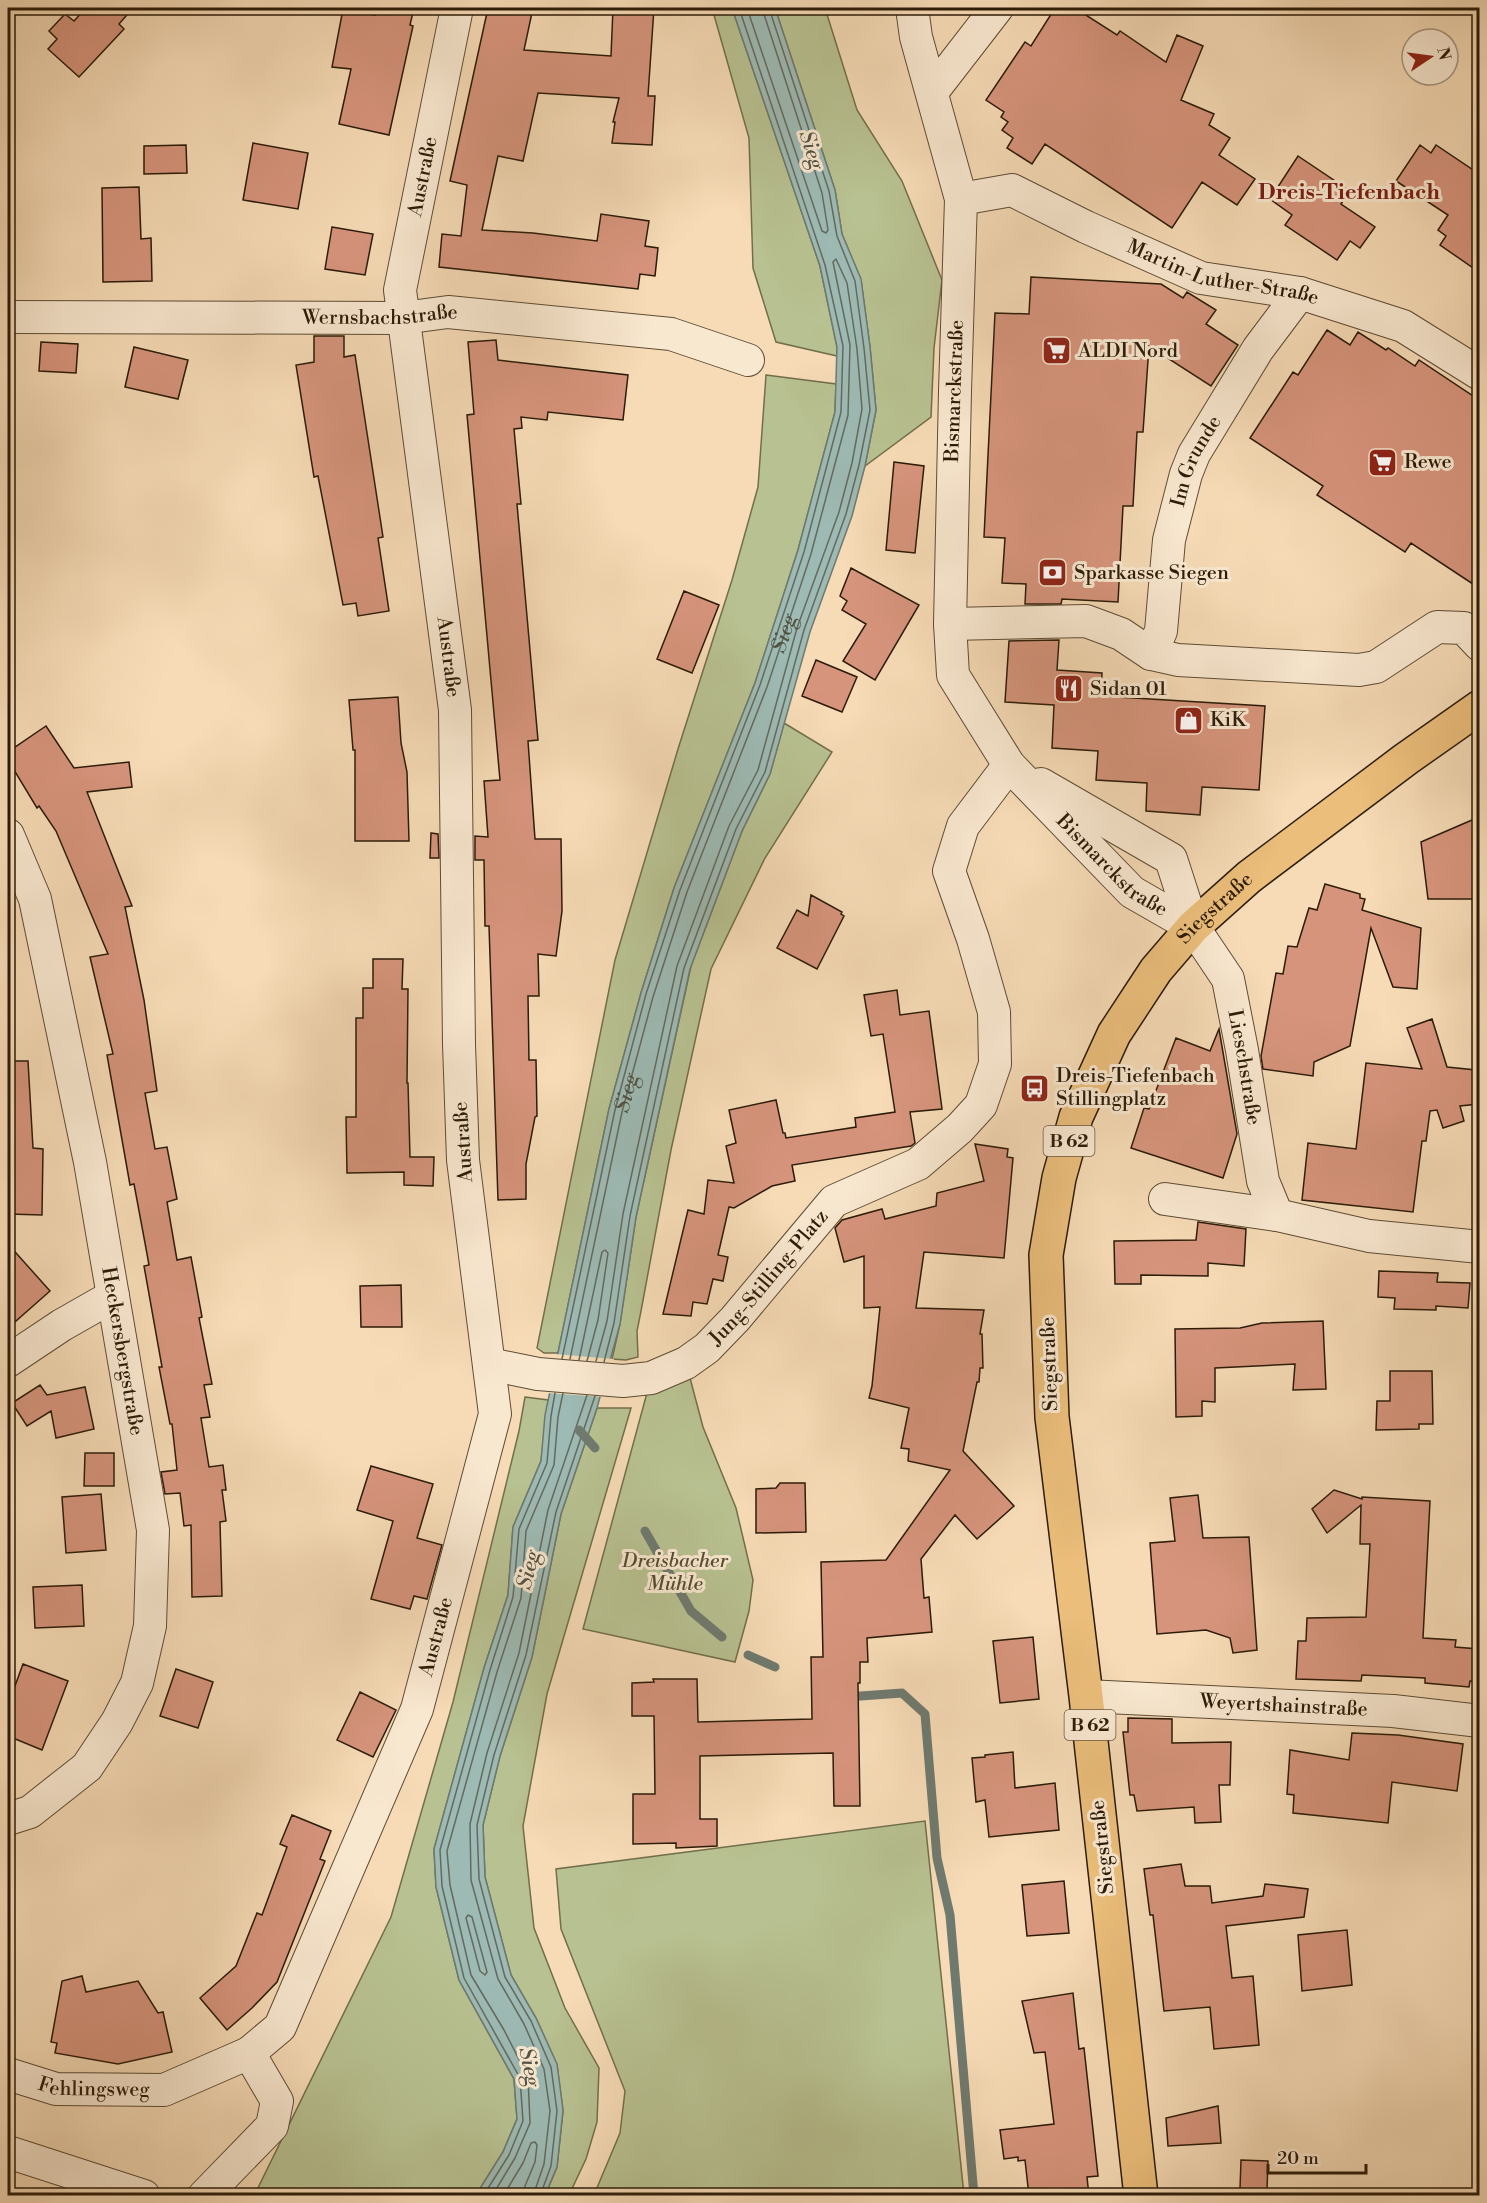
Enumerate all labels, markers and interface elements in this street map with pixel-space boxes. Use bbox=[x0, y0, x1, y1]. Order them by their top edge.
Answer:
north arrow bbox=[1400, 27, 1460, 87]
text: N bbox=[1432, 45, 1455, 63]
water label: Sieg bbox=[793, 127, 830, 174]
street label: Austraße bbox=[402, 134, 443, 220]
district label: Dreis-Tiefenbach bbox=[1258, 179, 1440, 206]
street label: Martin-Luther-Straße bbox=[1123, 234, 1322, 311]
street label: Wernsbachstraße bbox=[301, 300, 459, 331]
street label: Bismarckstraße bbox=[940, 319, 970, 464]
supermarket icon: ALDI Nord bbox=[1041, 335, 1073, 367]
place label: ALDI Nord bbox=[1077, 339, 1179, 364]
street label: Im Grunde bbox=[1166, 411, 1227, 510]
supermarket icon: Rewe bbox=[1367, 446, 1399, 478]
place label: Rewe bbox=[1404, 450, 1452, 475]
bank icon: Sparkasse Siegen bbox=[1037, 557, 1069, 589]
place label: Sparkasse Siegen bbox=[1074, 561, 1229, 586]
water label: Sieg bbox=[766, 610, 803, 657]
street label: Austraße bbox=[431, 614, 465, 699]
restaurant icon: Sidan 01 bbox=[1053, 673, 1085, 705]
place label: Sidan 01 bbox=[1090, 677, 1167, 702]
shop icon: KiK bbox=[1173, 704, 1205, 736]
place label: KiK bbox=[1210, 708, 1247, 733]
street label: Bismarckstraße bbox=[1050, 808, 1172, 922]
street label: Siegstraße bbox=[1171, 867, 1258, 949]
street label: Lieschstraße bbox=[1222, 1007, 1266, 1127]
place label: Dreis-Tiefenbach Stillingplatz bbox=[1056, 1064, 1215, 1112]
water label: Sieg bbox=[609, 1070, 645, 1115]
bus stop icon: Dreis-Tiefenbach Stillingplatz bbox=[1019, 1072, 1051, 1104]
street label: Austraße bbox=[449, 1101, 479, 1184]
road number: B 62 bbox=[1044, 1126, 1094, 1156]
street label: Jung-Stilling-Platz bbox=[703, 1205, 834, 1352]
street label: Heckersbergstraße bbox=[96, 1265, 149, 1437]
street label: Siegstraße bbox=[1036, 1316, 1064, 1412]
water label: Sieg bbox=[512, 1547, 547, 1592]
park label: Dreisbacher Mühle bbox=[621, 1549, 728, 1597]
street label: Austraße bbox=[413, 1594, 459, 1680]
street label: Weyertshainstraße bbox=[1198, 1689, 1368, 1722]
road number: B 62 bbox=[1064, 1710, 1116, 1740]
street label: Siegstraße bbox=[1086, 1799, 1120, 1895]
water label: Sieg bbox=[512, 2045, 546, 2090]
street label: Fehlingsweg bbox=[35, 2072, 150, 2102]
scale bar bbox=[1268, 2137, 1366, 2175]
text: 20 m bbox=[1277, 2147, 1319, 2170]

